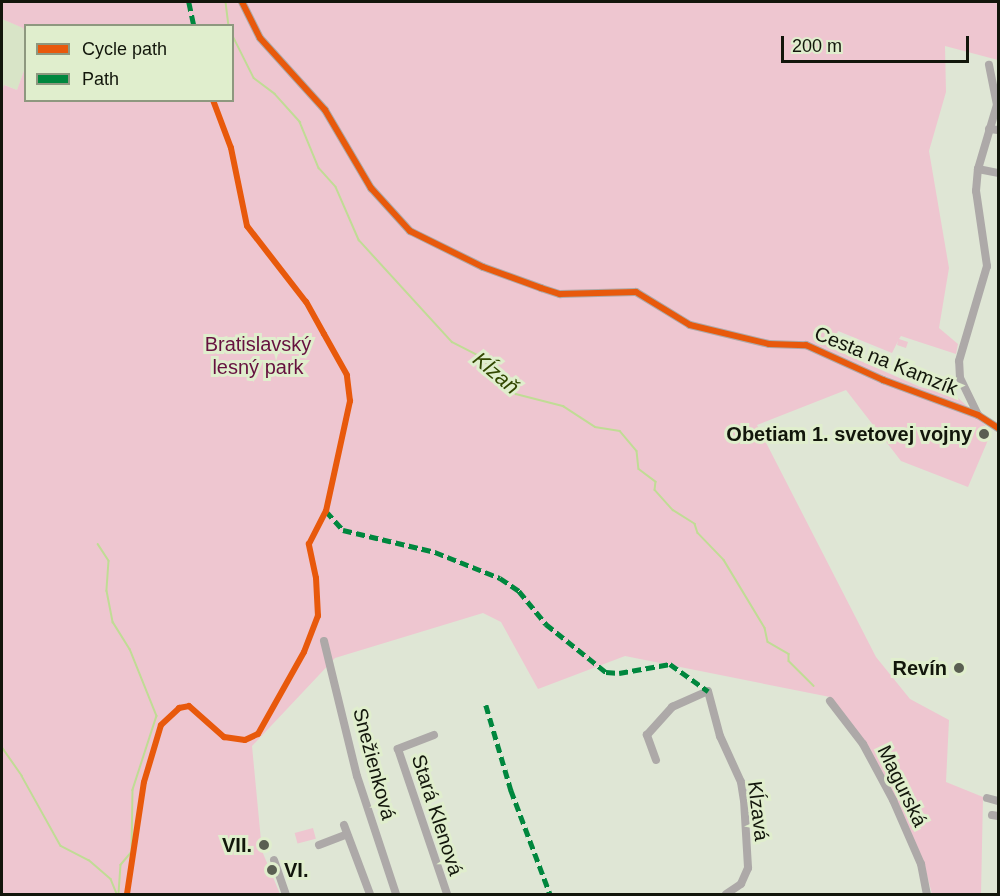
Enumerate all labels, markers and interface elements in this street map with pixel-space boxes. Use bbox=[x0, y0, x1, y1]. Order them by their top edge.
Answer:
legend bbox=[24, 24, 234, 102]
scale bar bbox=[784, 24, 972, 62]
text: 200 m bbox=[792, 36, 842, 56]
text: Cycle path bbox=[82, 39, 167, 59]
text: Path bbox=[82, 69, 119, 89]
street label: Cesta na Kamzík bbox=[811, 321, 961, 401]
park label: Bratislavský lesný park bbox=[205, 332, 311, 379]
water label: Kĺzaň bbox=[468, 346, 524, 400]
place label: Obetiam 1. svetovej vojny bbox=[726, 422, 972, 446]
marker: Obetiam 1. svetovej vojny bbox=[977, 427, 991, 441]
place label: Revín bbox=[893, 656, 947, 680]
marker: Revín bbox=[952, 661, 966, 675]
street label: Snežienková bbox=[348, 706, 400, 822]
street label: Magurská bbox=[872, 741, 932, 831]
street label: Stará Klenová bbox=[406, 752, 468, 878]
street label: Kĺzavá bbox=[742, 780, 774, 842]
place label: VII. bbox=[222, 833, 252, 857]
marker: VII. bbox=[257, 838, 271, 852]
place label: VI. bbox=[284, 858, 308, 882]
marker: VI. bbox=[265, 863, 279, 877]

